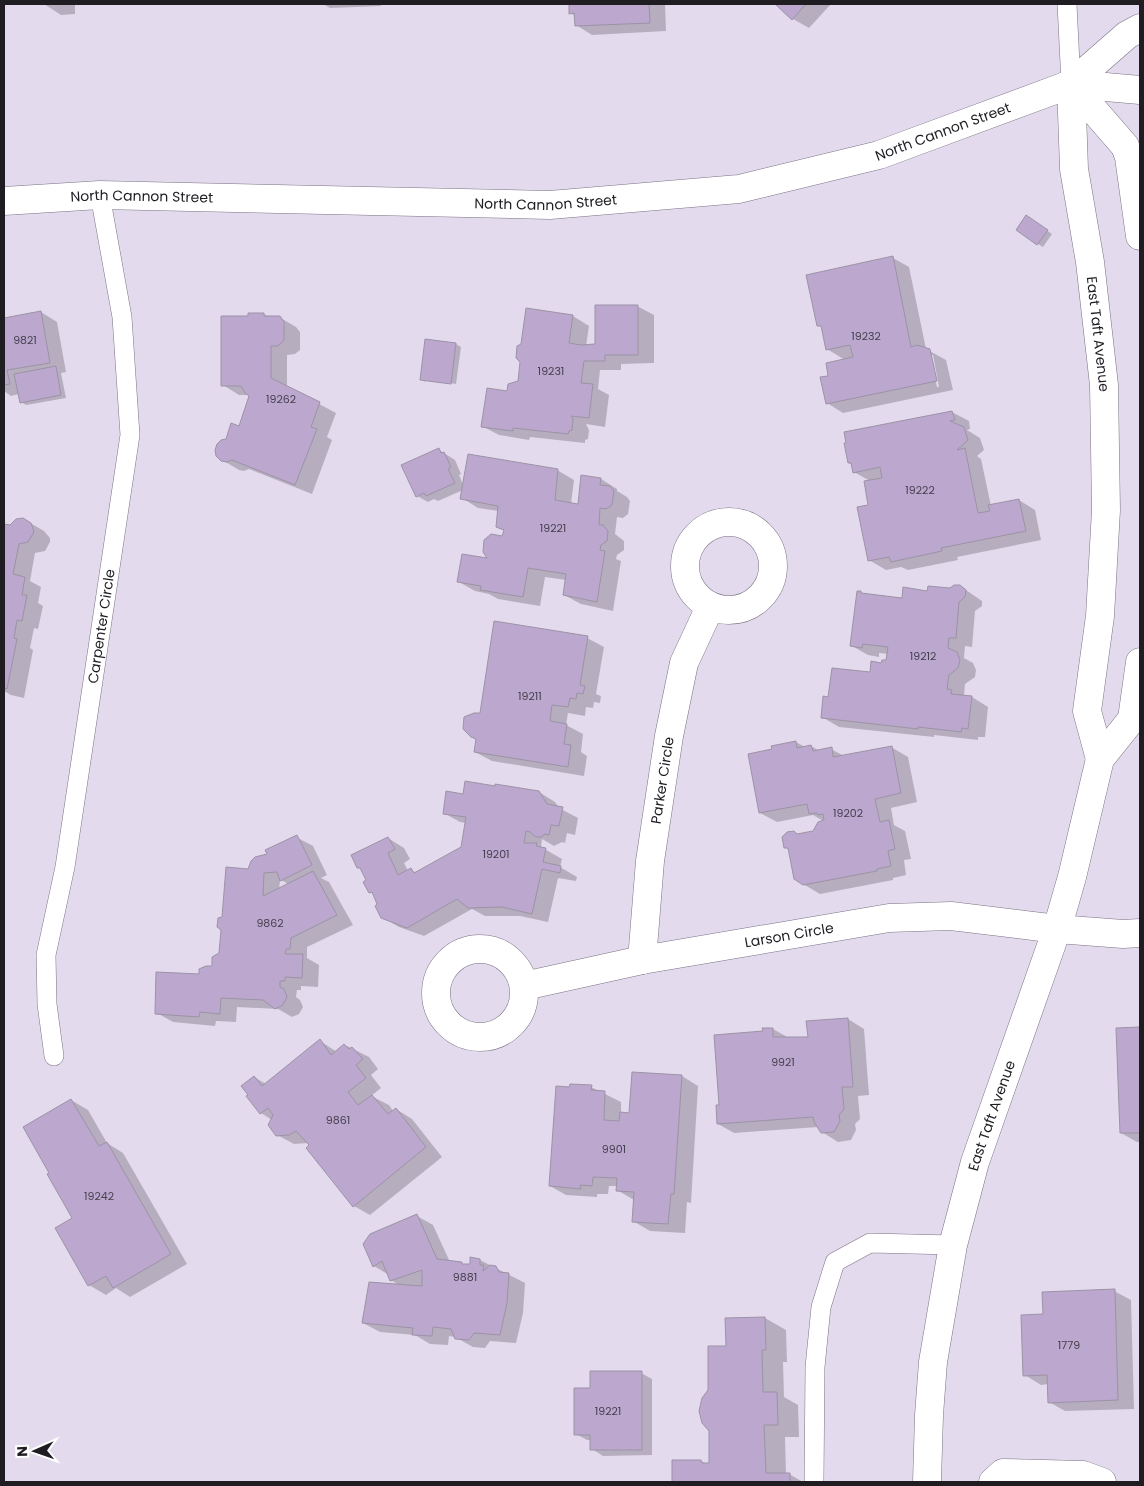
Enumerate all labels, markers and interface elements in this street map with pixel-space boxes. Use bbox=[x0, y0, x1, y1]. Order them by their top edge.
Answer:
street label: North Cannon Street bbox=[872, 97, 1013, 166]
street label: North Cannon Street bbox=[70, 185, 213, 208]
street label: North Cannon Street bbox=[474, 189, 618, 215]
street label: East Taft Avenue bbox=[1082, 275, 1114, 392]
house number: 19232 bbox=[851, 328, 881, 344]
house number: 9821 bbox=[13, 332, 37, 348]
house number: 19231 bbox=[538, 363, 564, 379]
house number: 19262 bbox=[266, 391, 296, 407]
house number: 19222 bbox=[905, 482, 935, 498]
house number: 19221 bbox=[540, 520, 566, 536]
street label: Carpenter Circle bbox=[83, 567, 120, 685]
house number: 19212 bbox=[910, 648, 936, 664]
house number: 19211 bbox=[518, 688, 542, 704]
street label: Parker Circle bbox=[646, 735, 679, 825]
house number: 19202 bbox=[833, 805, 863, 821]
house number: 19201 bbox=[482, 846, 510, 862]
house number: 9862 bbox=[256, 915, 284, 931]
street label: Larson Circle bbox=[743, 918, 835, 952]
house number: 9921 bbox=[771, 1054, 795, 1070]
street label: East Taft Avenue bbox=[963, 1057, 1020, 1173]
house number: 9861 bbox=[326, 1112, 350, 1128]
house number: 9901 bbox=[602, 1141, 626, 1157]
house number: 19242 bbox=[84, 1188, 114, 1204]
house number: 9881 bbox=[453, 1269, 477, 1285]
house number: 1779 bbox=[1058, 1337, 1080, 1353]
house number: 19221 bbox=[595, 1403, 621, 1419]
north arrow bbox=[10, 1426, 60, 1476]
text: N bbox=[12, 1446, 32, 1457]

